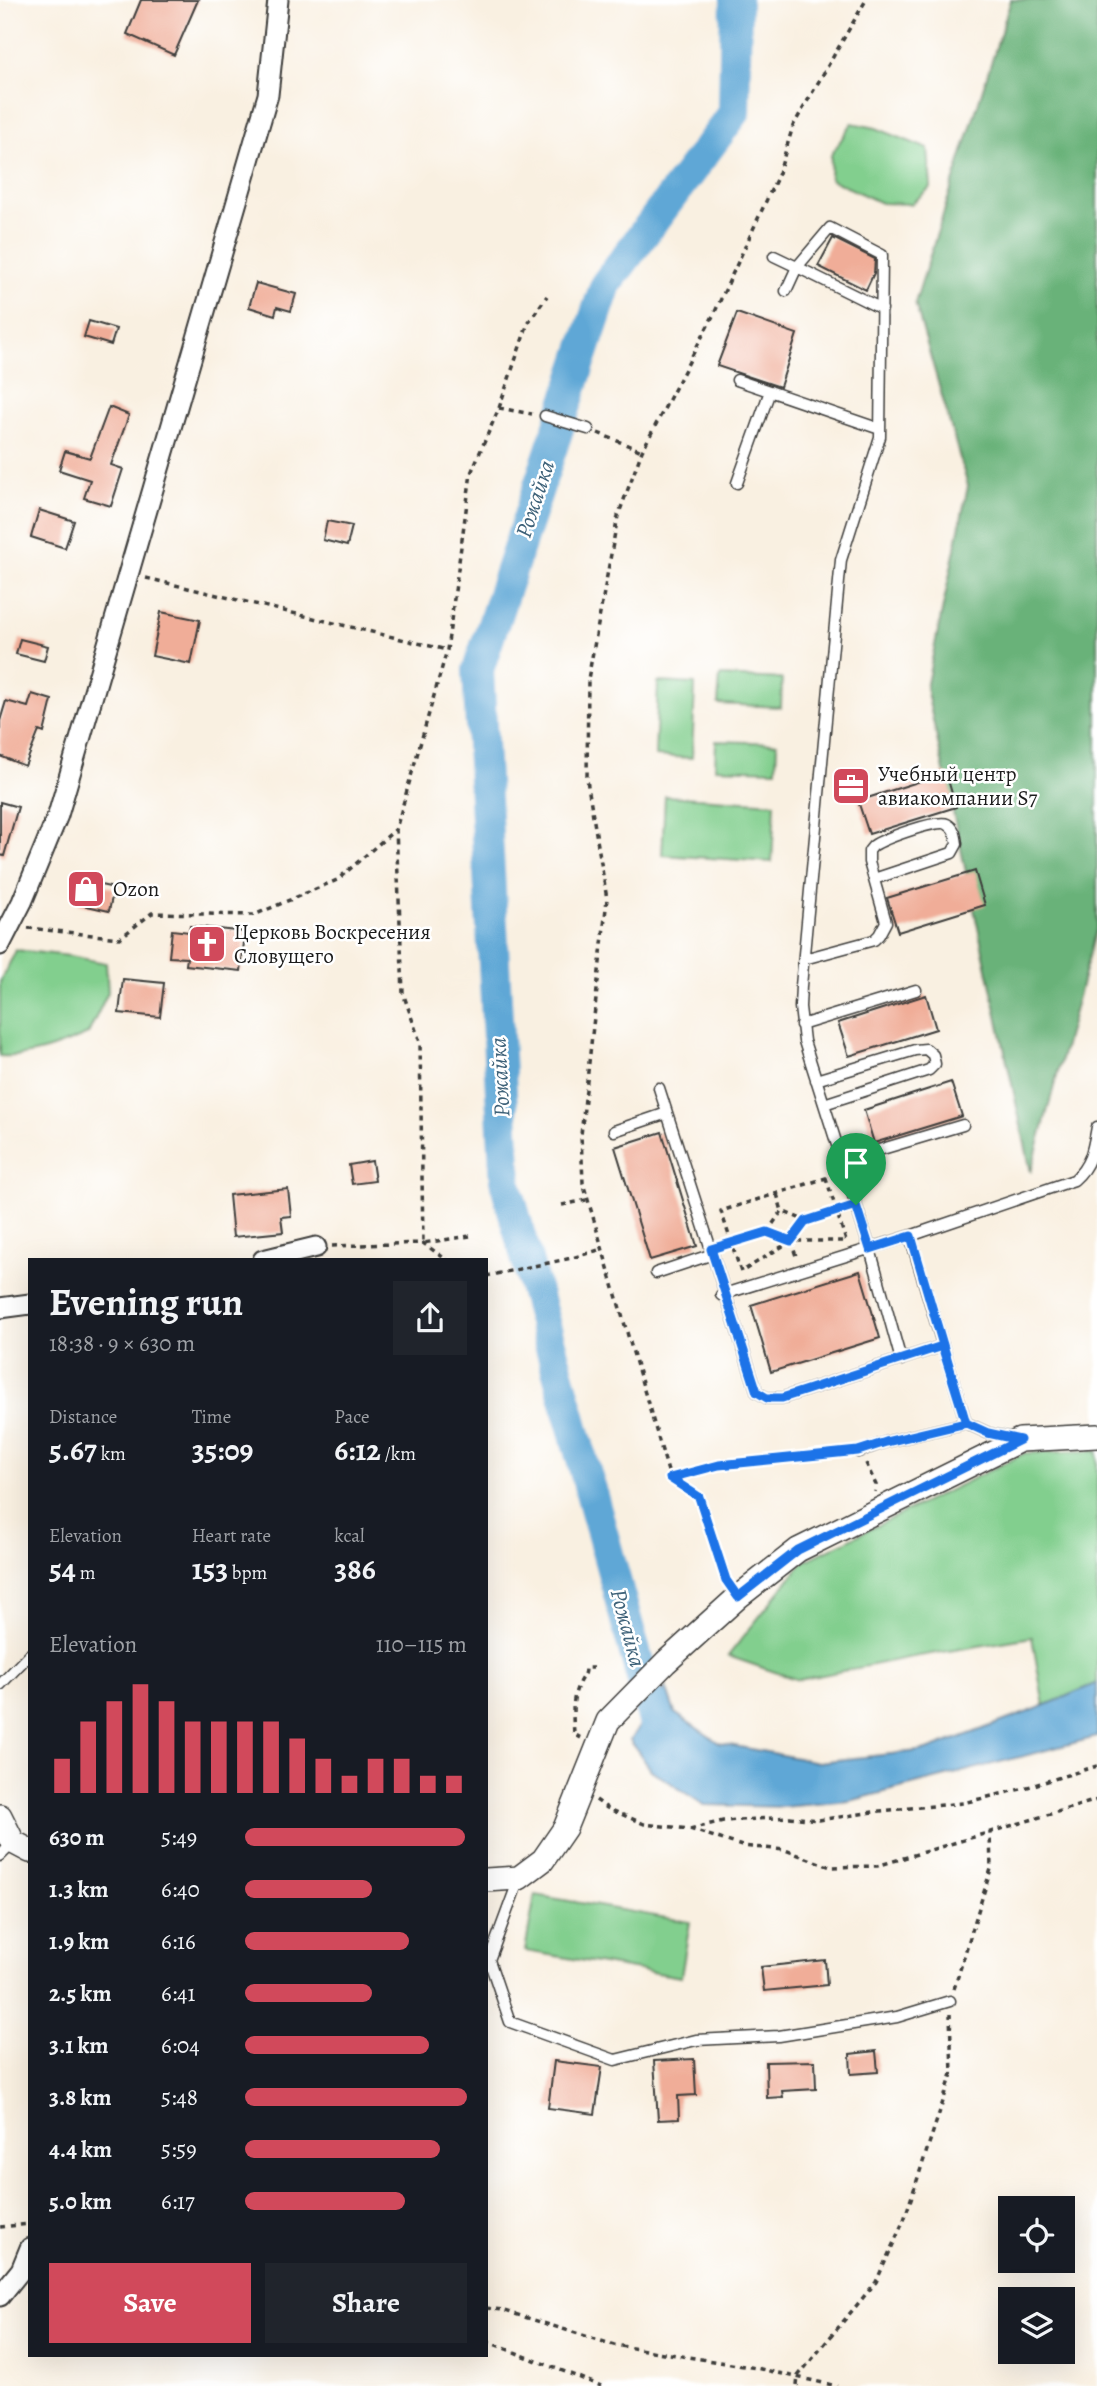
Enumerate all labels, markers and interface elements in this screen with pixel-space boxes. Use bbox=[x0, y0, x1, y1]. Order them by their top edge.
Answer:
water label: Рожайка bbox=[508, 456, 562, 542]
place label: Учебный центр авиакомпании S7 bbox=[878, 760, 1038, 812]
office icon: Учебный центр авиакомпании S7 bbox=[830, 765, 872, 807]
shop icon: Ozon bbox=[65, 868, 107, 910]
place label: Ozon bbox=[113, 875, 159, 903]
place label: Церковь Воскресения Словущего bbox=[234, 918, 431, 970]
church icon: Церковь Воскресения Словущего bbox=[186, 923, 228, 965]
water label: Рожайка bbox=[482, 1036, 518, 1118]
pin bbox=[826, 1133, 886, 1205]
icon: arrive bbox=[837, 1144, 875, 1182]
text: Evening run bbox=[49, 1276, 243, 1328]
button: share bbox=[393, 1281, 467, 1355]
text: 18:38 · 9 × 630 m bbox=[49, 1328, 195, 1359]
text: Distance bbox=[49, 1404, 117, 1430]
text: Time bbox=[192, 1404, 231, 1430]
text: Pace bbox=[334, 1404, 370, 1430]
text: 5.67 bbox=[49, 1430, 97, 1470]
text: 35:09 bbox=[192, 1430, 254, 1470]
text: 6:12 bbox=[334, 1430, 381, 1470]
text: km bbox=[97, 1441, 126, 1467]
text: /km bbox=[381, 1441, 416, 1467]
text: Elevation bbox=[49, 1523, 122, 1549]
text: Heart rate bbox=[192, 1523, 271, 1549]
text: kcal bbox=[334, 1523, 365, 1549]
text: 54 bbox=[49, 1549, 76, 1589]
text: 153 bbox=[192, 1549, 228, 1589]
text: 386 bbox=[334, 1549, 376, 1589]
text: m bbox=[76, 1560, 96, 1586]
text: bpm bbox=[228, 1560, 267, 1586]
water label: Рожайка bbox=[603, 1585, 653, 1671]
text: Elevation bbox=[49, 1629, 137, 1660]
text: 110–115 m bbox=[376, 1629, 467, 1660]
text: 630 m bbox=[49, 1822, 104, 1853]
text: 5:49 bbox=[161, 1822, 197, 1853]
text: 1.3 km bbox=[49, 1874, 109, 1905]
text: 6:40 bbox=[161, 1874, 200, 1905]
text: 1.9 km bbox=[49, 1926, 109, 1957]
text: 6:16 bbox=[161, 1926, 196, 1957]
text: 2.5 km bbox=[49, 1978, 111, 2009]
text: 6:41 bbox=[161, 1978, 195, 2009]
text: 3.1 km bbox=[49, 2030, 109, 2061]
text: 6:04 bbox=[161, 2030, 200, 2061]
text: 3.8 km bbox=[49, 2082, 111, 2113]
text: 5:48 bbox=[161, 2082, 198, 2113]
text: 4.4 km bbox=[49, 2134, 112, 2165]
text: 5:59 bbox=[161, 2134, 197, 2165]
text: 5.0 km bbox=[49, 2186, 112, 2217]
text: 6:17 bbox=[161, 2186, 195, 2217]
map controls bbox=[998, 2196, 1075, 2364]
button: locate bbox=[998, 2196, 1075, 2273]
button: Save bbox=[49, 2263, 251, 2343]
button: Share bbox=[265, 2263, 467, 2343]
button: layers bbox=[998, 2287, 1075, 2364]

